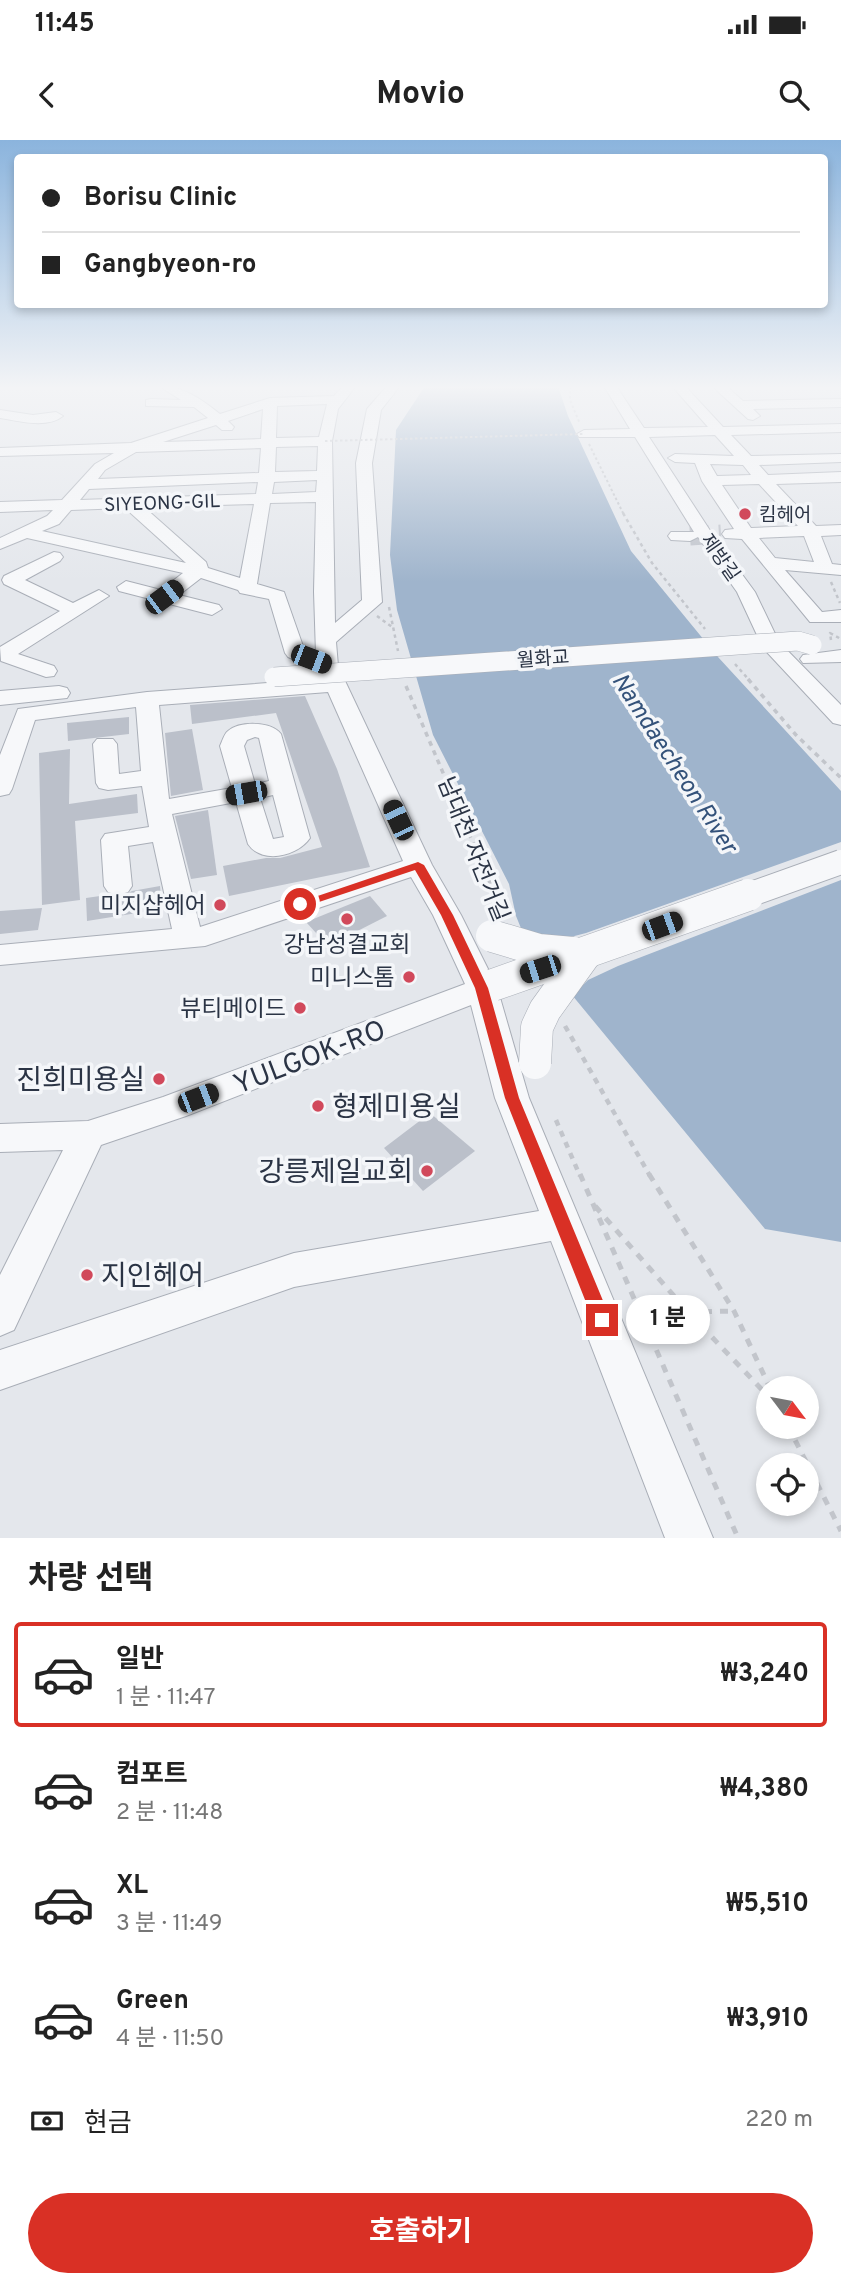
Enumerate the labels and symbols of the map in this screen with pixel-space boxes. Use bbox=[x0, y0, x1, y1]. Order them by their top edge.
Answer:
street label: SIYEONG-GIL bbox=[104, 490, 221, 518]
place label: 킴헤어 bbox=[759, 504, 811, 528]
marker: 킴헤어 bbox=[737, 506, 753, 522]
street label: 제방길 bbox=[694, 530, 744, 587]
car bbox=[141, 576, 188, 618]
car bbox=[288, 642, 335, 676]
street label: 월화교 bbox=[516, 646, 570, 674]
water label: Namdaecheon River bbox=[604, 668, 744, 861]
street label: 남대천 자전거길 bbox=[429, 773, 514, 927]
car bbox=[224, 779, 269, 807]
car bbox=[380, 797, 417, 843]
route start bbox=[284, 888, 316, 920]
place label: 미지샵헤어 bbox=[100, 893, 206, 922]
marker: 미지샵헤어 bbox=[212, 897, 228, 913]
car bbox=[639, 909, 686, 943]
marker: 강남성결교회 bbox=[339, 911, 355, 927]
place label: 강남성결교회 bbox=[284, 932, 410, 961]
car bbox=[517, 953, 564, 985]
place label: 미니스톰 bbox=[310, 965, 395, 994]
marker: 미니스톰 bbox=[401, 969, 417, 985]
place label: 뷰티메이드 bbox=[180, 996, 286, 1025]
marker: 뷰티메이드 bbox=[292, 1000, 308, 1016]
street label: YULGOK-RO bbox=[229, 1013, 391, 1104]
place label: 진희미용실 bbox=[16, 1064, 145, 1100]
marker: 진희미용실 bbox=[151, 1071, 167, 1087]
car bbox=[175, 1081, 222, 1115]
place label: 형제미용실 bbox=[332, 1091, 461, 1127]
marker: 형제미용실 bbox=[310, 1098, 326, 1114]
place label: 강릉제일교회 bbox=[258, 1156, 413, 1192]
marker: 강릉제일교회 bbox=[419, 1163, 435, 1179]
place label: 지인헤어 bbox=[101, 1260, 204, 1296]
marker: 지인헤어 bbox=[79, 1267, 95, 1283]
callout: 1 분 bbox=[626, 1296, 710, 1344]
route end bbox=[586, 1304, 618, 1336]
north arrow bbox=[756, 1376, 819, 1438]

